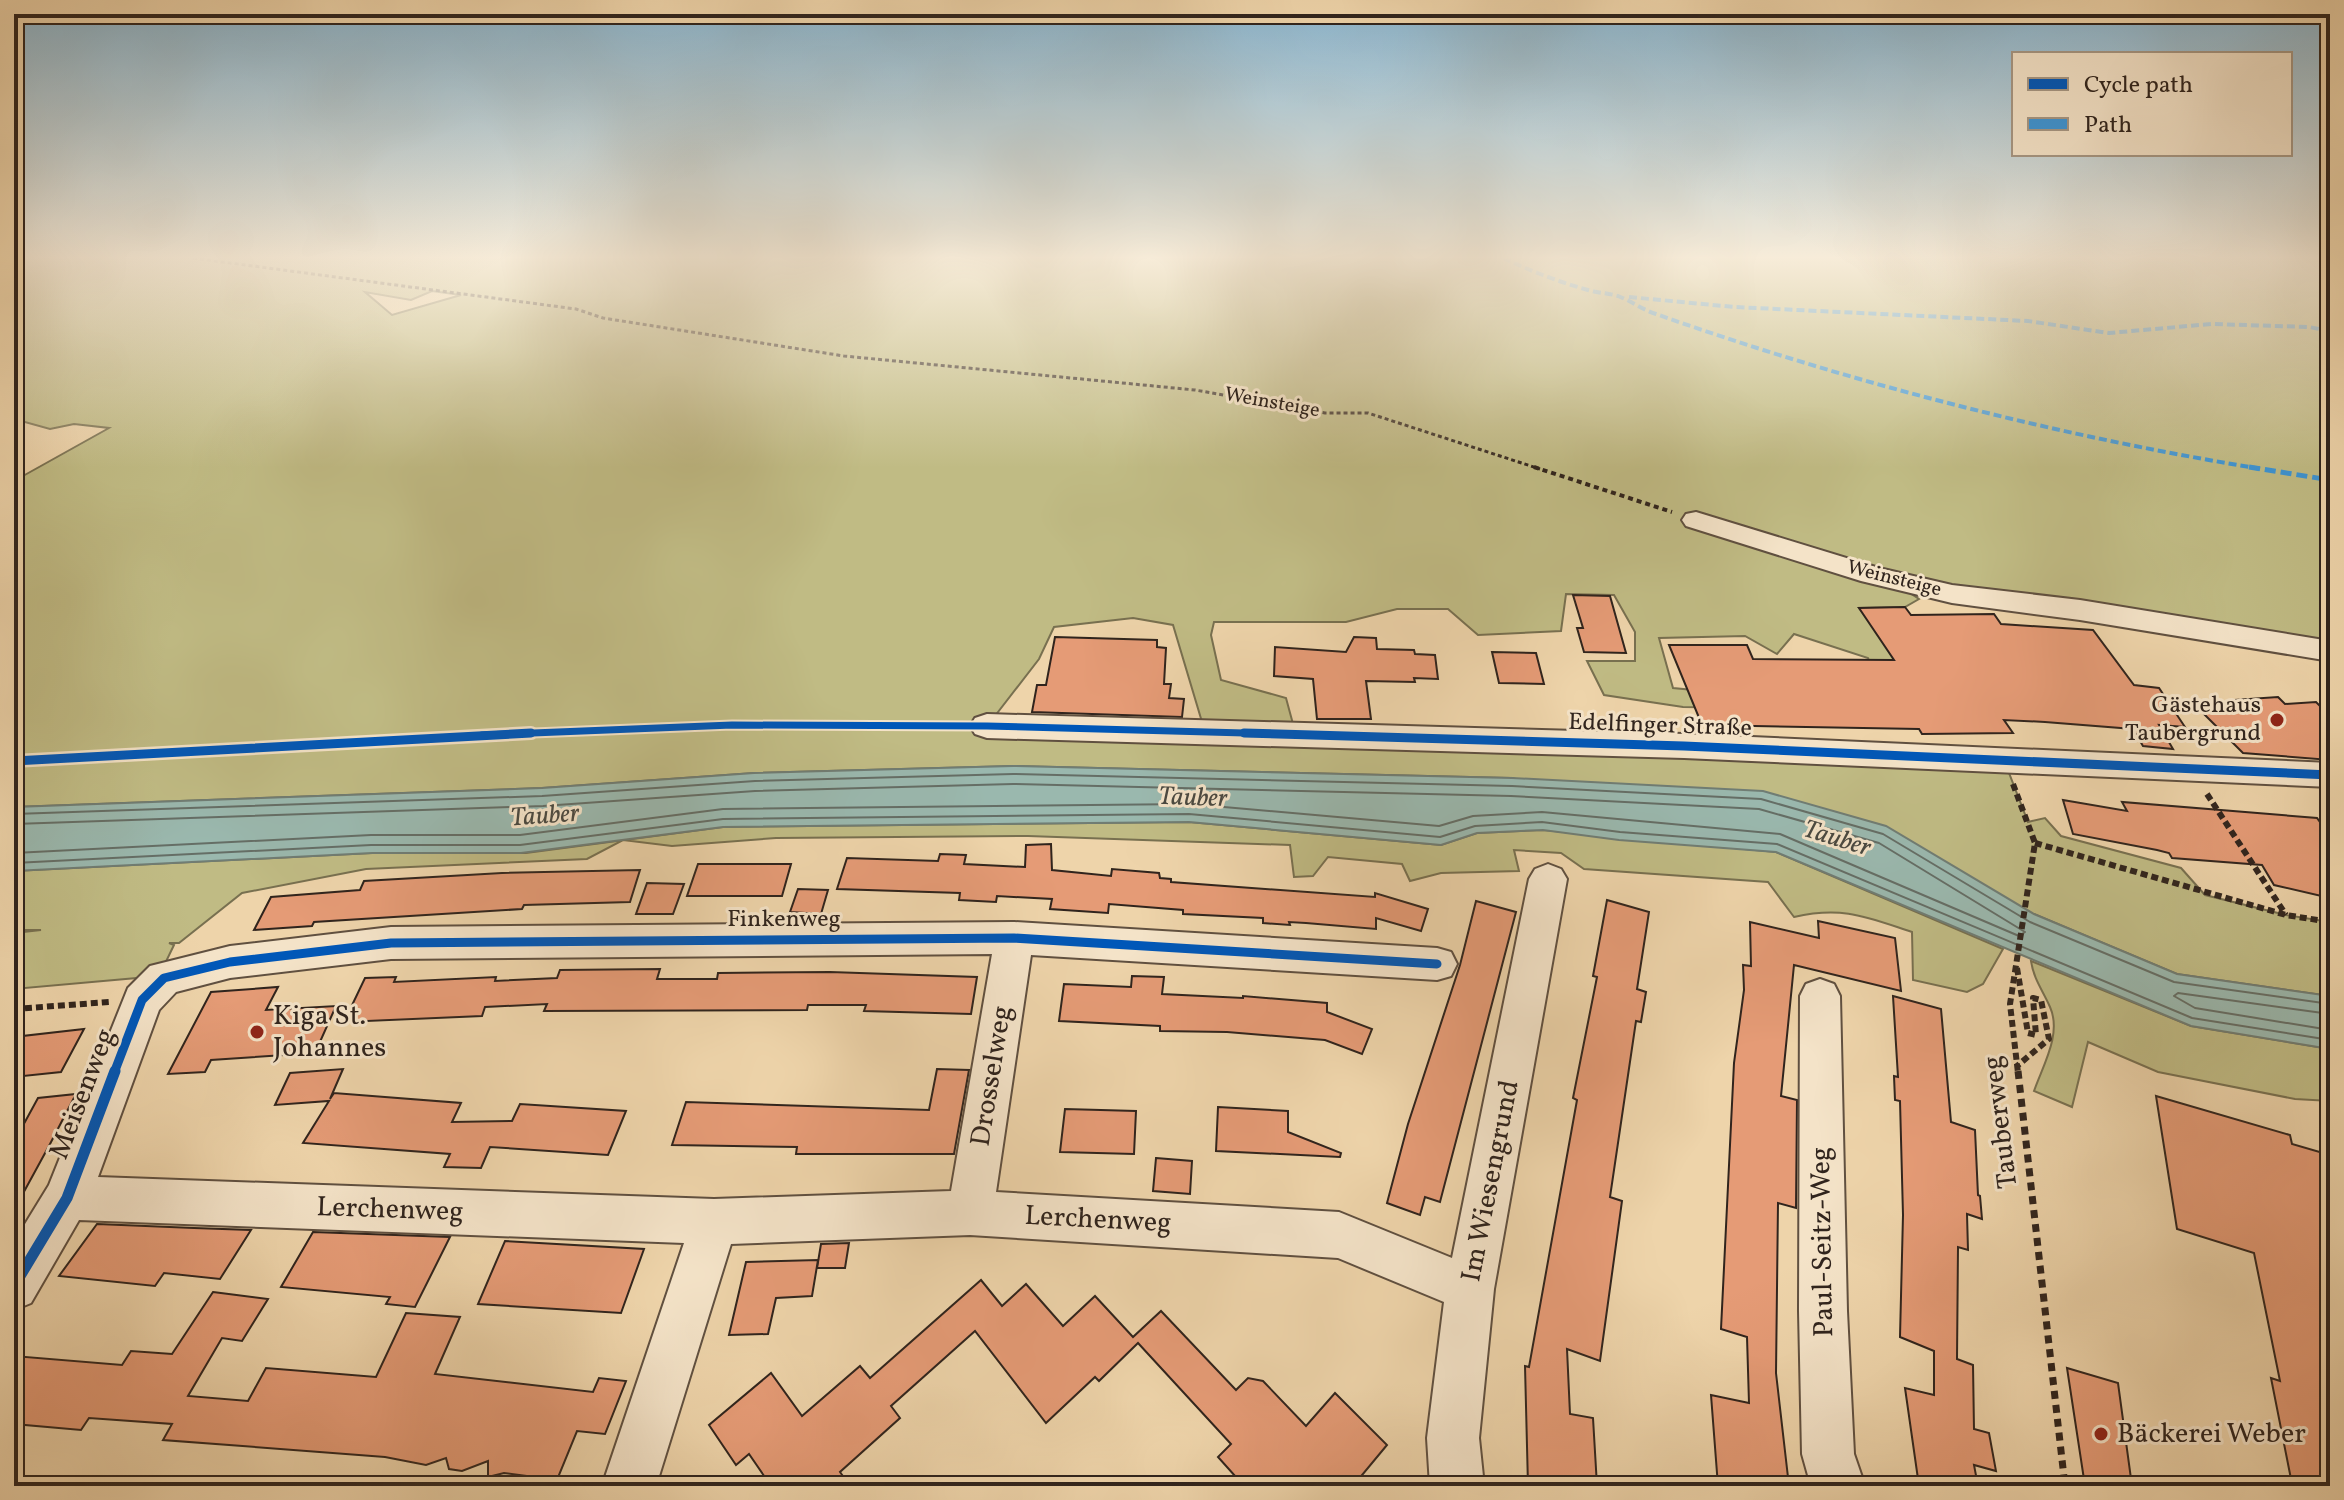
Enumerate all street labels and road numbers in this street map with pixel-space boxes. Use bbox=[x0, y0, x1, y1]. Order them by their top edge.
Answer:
street label: Weinsteige bbox=[1222, 381, 1322, 425]
street label: Weinsteige bbox=[1844, 554, 1944, 604]
street label: Edelfinger Straße bbox=[1568, 706, 1752, 746]
street label: Finkenweg bbox=[727, 903, 841, 937]
street label: Drosselweg bbox=[962, 1003, 1022, 1149]
street label: Meisenweg bbox=[40, 1023, 126, 1165]
street label: Tauberweg bbox=[1973, 1053, 2029, 1191]
street label: Im Wiesengrund bbox=[1452, 1077, 1530, 1285]
street label: Paul-Seitz-Weg bbox=[1802, 1147, 1844, 1337]
street label: Lerchenweg bbox=[316, 1188, 464, 1232]
street label: Lerchenweg bbox=[1024, 1197, 1172, 1243]

